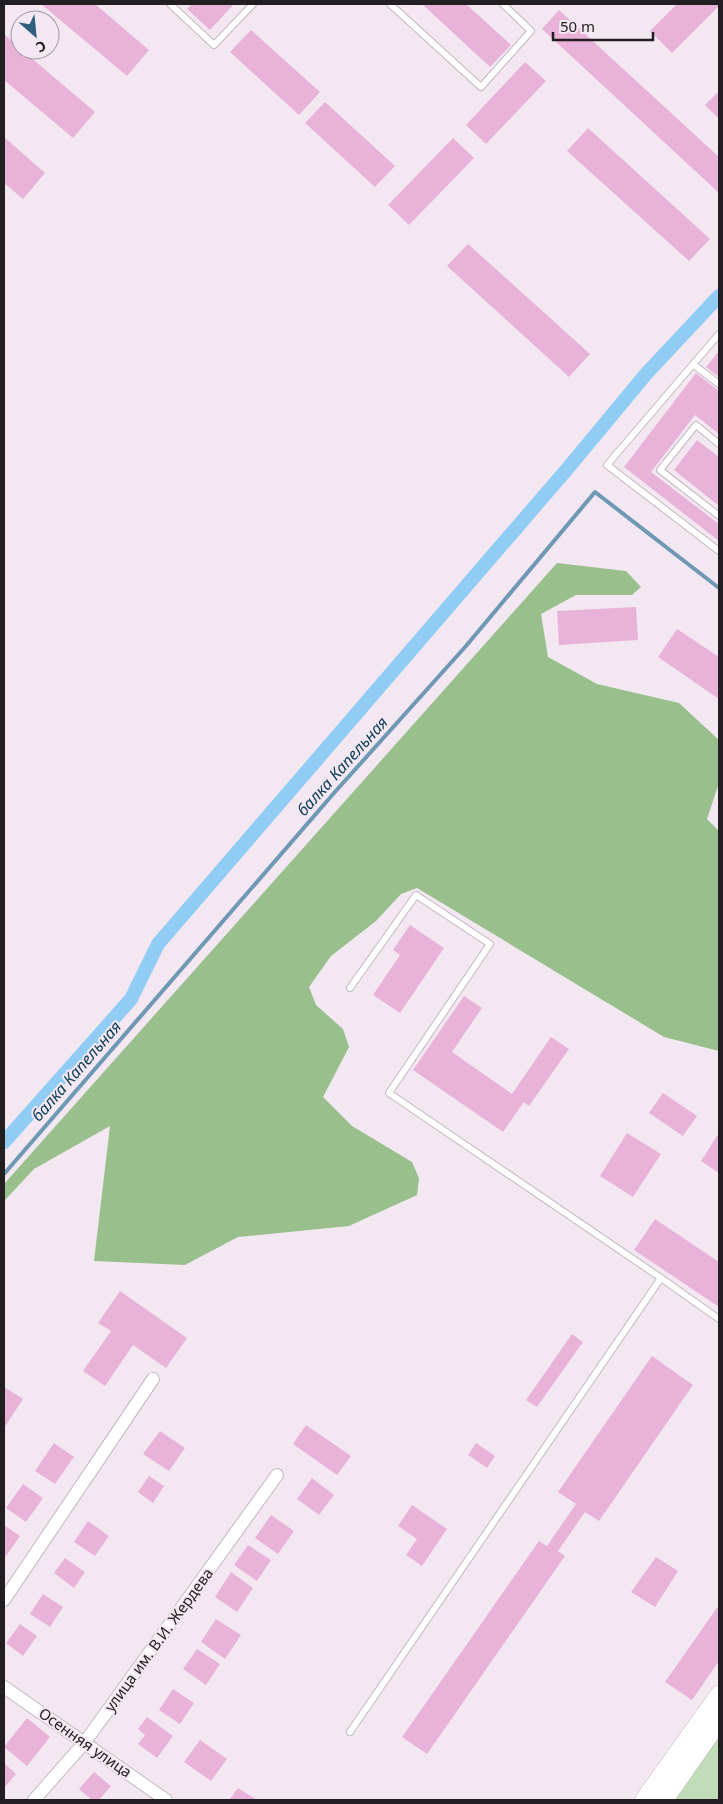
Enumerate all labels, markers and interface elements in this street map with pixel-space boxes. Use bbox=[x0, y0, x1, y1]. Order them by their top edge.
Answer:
north arrow bbox=[10, 10, 60, 60]
scale bar bbox=[553, 10, 653, 42]
text: 50 m bbox=[560, 16, 595, 36]
text: С bbox=[33, 37, 49, 58]
water label: балка Капельная bbox=[292, 712, 392, 820]
water label: балка Капельная bbox=[26, 1016, 126, 1126]
street label: улица им. В.И. Жердева bbox=[99, 1564, 217, 1715]
street label: Осенняя улица bbox=[35, 1703, 136, 1782]

